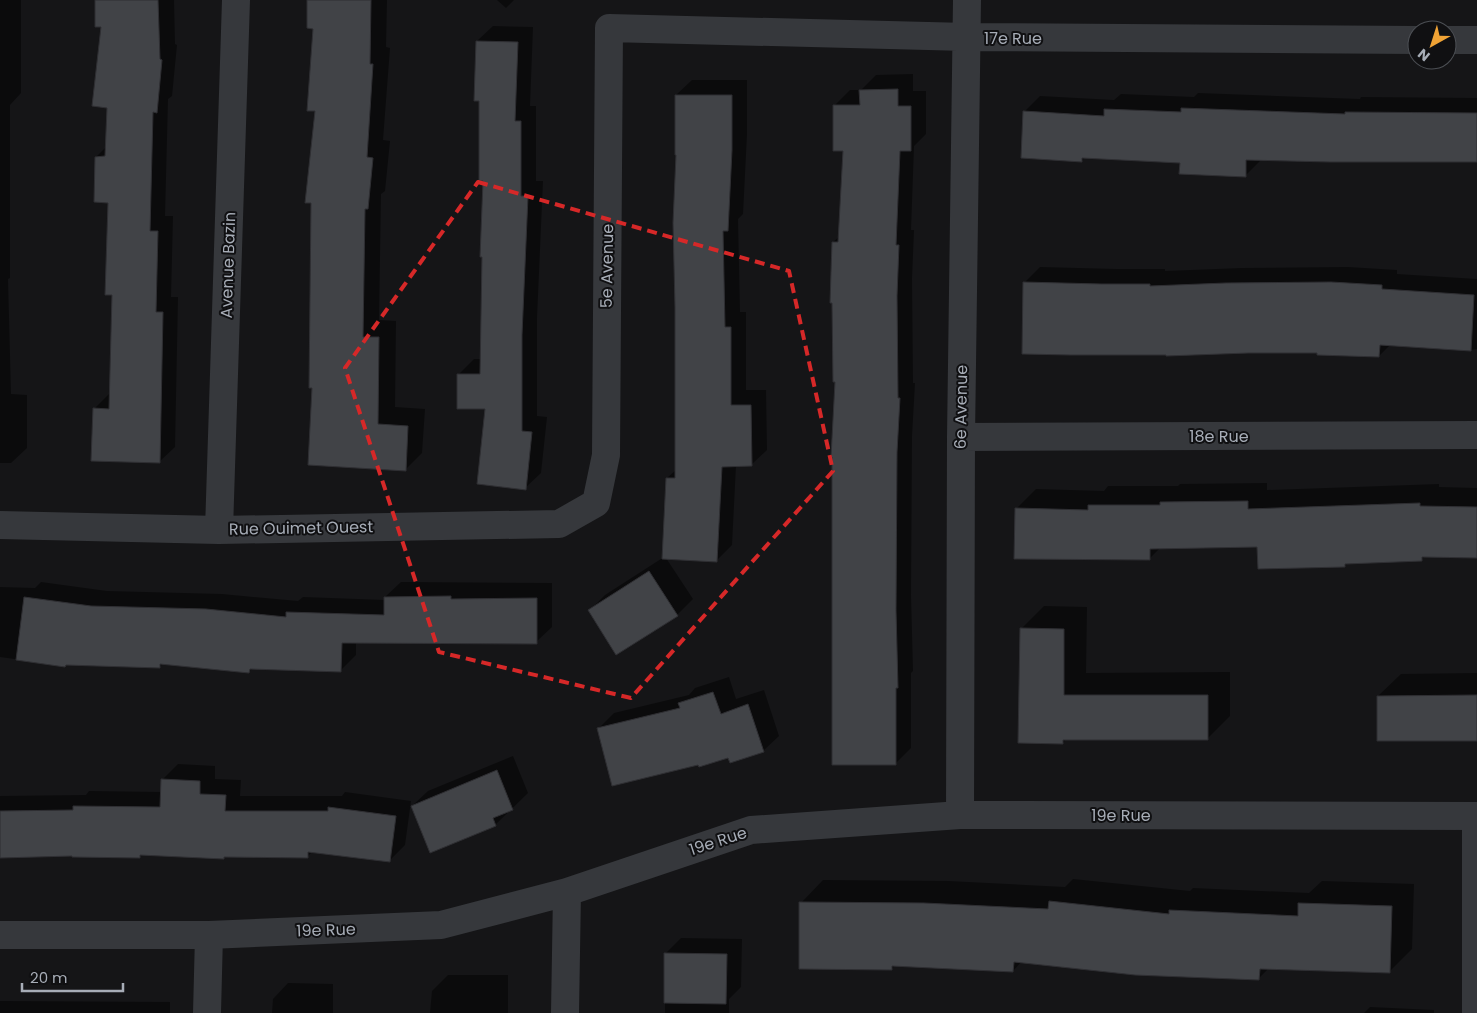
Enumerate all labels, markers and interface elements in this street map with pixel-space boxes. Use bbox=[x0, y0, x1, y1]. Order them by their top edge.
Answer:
north arrow bbox=[1407, 20, 1457, 70]
street label: 17e Rue bbox=[984, 27, 1042, 50]
text: N bbox=[1413, 44, 1434, 66]
street label: Avenue Bazin bbox=[215, 211, 241, 319]
street label: 5e Avenue bbox=[595, 224, 619, 308]
street label: 6e Avenue bbox=[949, 365, 973, 449]
street label: 18e Rue bbox=[1189, 425, 1249, 448]
street label: Rue Ouimet Ouest bbox=[229, 515, 374, 541]
street label: 19e Rue bbox=[1091, 804, 1151, 827]
street label: 19e Rue bbox=[686, 821, 750, 861]
street label: 19e Rue bbox=[296, 917, 356, 943]
scale bar bbox=[22, 960, 124, 992]
text: 20 m bbox=[30, 967, 68, 988]

